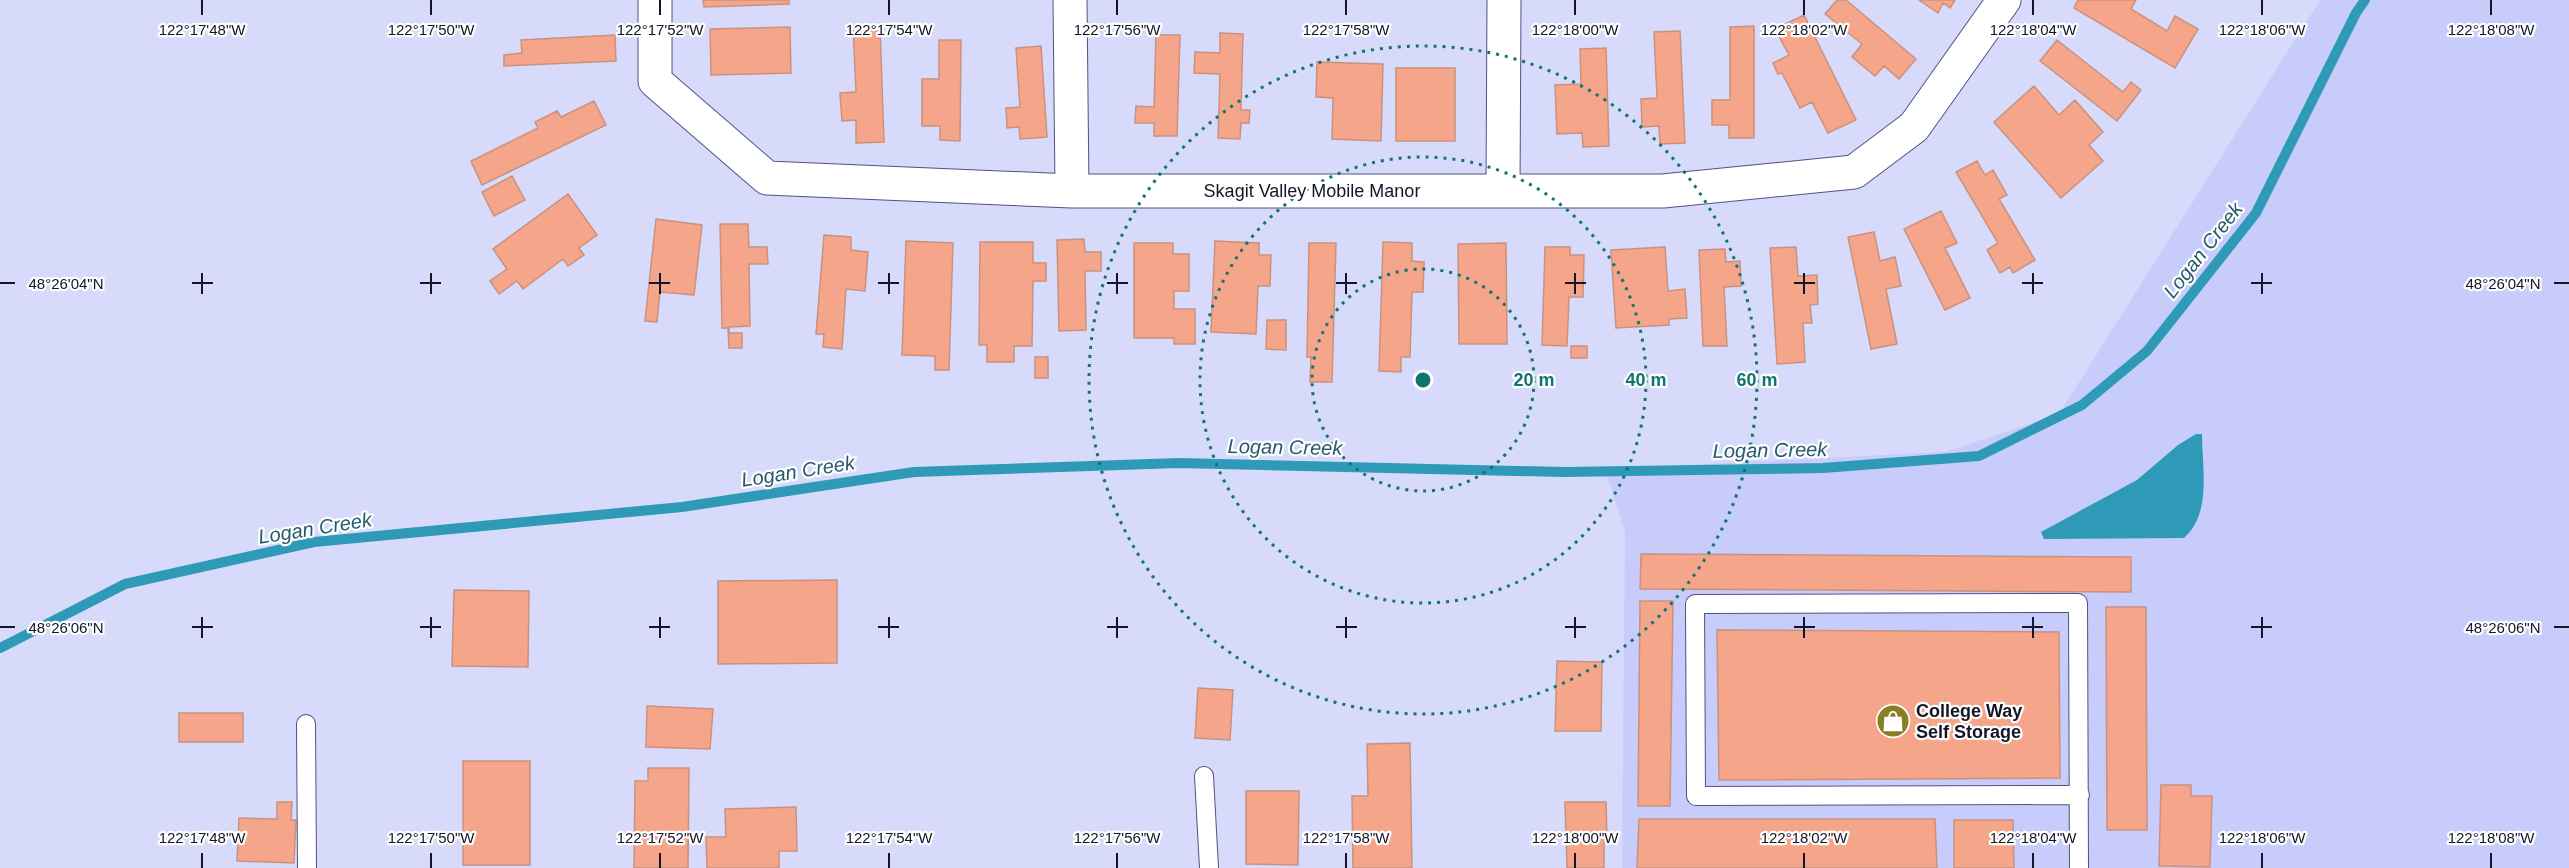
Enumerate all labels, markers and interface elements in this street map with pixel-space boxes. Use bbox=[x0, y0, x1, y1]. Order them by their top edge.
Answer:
text: 122°17'48"W bbox=[159, 21, 246, 38]
text: 122°17'50"W bbox=[388, 21, 475, 38]
text: 122°17'52"W bbox=[617, 21, 704, 38]
text: 122°17'54"W bbox=[846, 21, 933, 38]
text: 122°17'56"W bbox=[1074, 21, 1161, 38]
text: 122°17'58"W bbox=[1303, 21, 1390, 38]
text: 122°18'00"W bbox=[1532, 21, 1619, 38]
text: 122°18'02"W bbox=[1761, 21, 1848, 38]
text: 122°18'04"W bbox=[1990, 21, 2077, 38]
text: 122°18'06"W bbox=[2219, 21, 2306, 38]
text: 122°18'08"W bbox=[2448, 21, 2535, 38]
street label: Skagit Valley Mobile Manor bbox=[1204, 181, 1420, 201]
water label: Logan Creek bbox=[2159, 197, 2248, 302]
text: 48°26'04"N bbox=[28, 275, 104, 292]
text: 48°26'04"N bbox=[2465, 275, 2541, 292]
centre of rings bbox=[1413, 370, 1433, 390]
text: 20 m bbox=[1513, 370, 1555, 390]
text: 40 m bbox=[1625, 370, 1667, 390]
text: 60 m bbox=[1736, 370, 1778, 390]
water label: Logan Creek bbox=[1228, 435, 1343, 459]
water label: Logan Creek bbox=[1713, 438, 1828, 462]
water label: Logan Creek bbox=[740, 451, 857, 491]
water label: Logan Creek bbox=[257, 508, 374, 548]
text: 48°26'06"N bbox=[28, 619, 104, 636]
text: 48°26'06"N bbox=[2465, 619, 2541, 636]
place label: College Way Self Storage bbox=[1916, 701, 2022, 742]
shop icon: College Way Self Storage bbox=[1875, 703, 1911, 739]
text: 122°17'48"W bbox=[159, 829, 246, 846]
text: 122°17'50"W bbox=[388, 829, 475, 846]
text: 122°17'52"W bbox=[617, 829, 704, 846]
text: 122°17'54"W bbox=[846, 829, 933, 846]
text: 122°17'56"W bbox=[1074, 829, 1161, 846]
text: 122°17'58"W bbox=[1303, 829, 1390, 846]
text: 122°18'00"W bbox=[1532, 829, 1619, 846]
text: 122°18'02"W bbox=[1761, 829, 1848, 846]
text: 122°18'04"W bbox=[1990, 829, 2077, 846]
text: 122°18'06"W bbox=[2219, 829, 2306, 846]
text: 122°18'08"W bbox=[2448, 829, 2535, 846]

